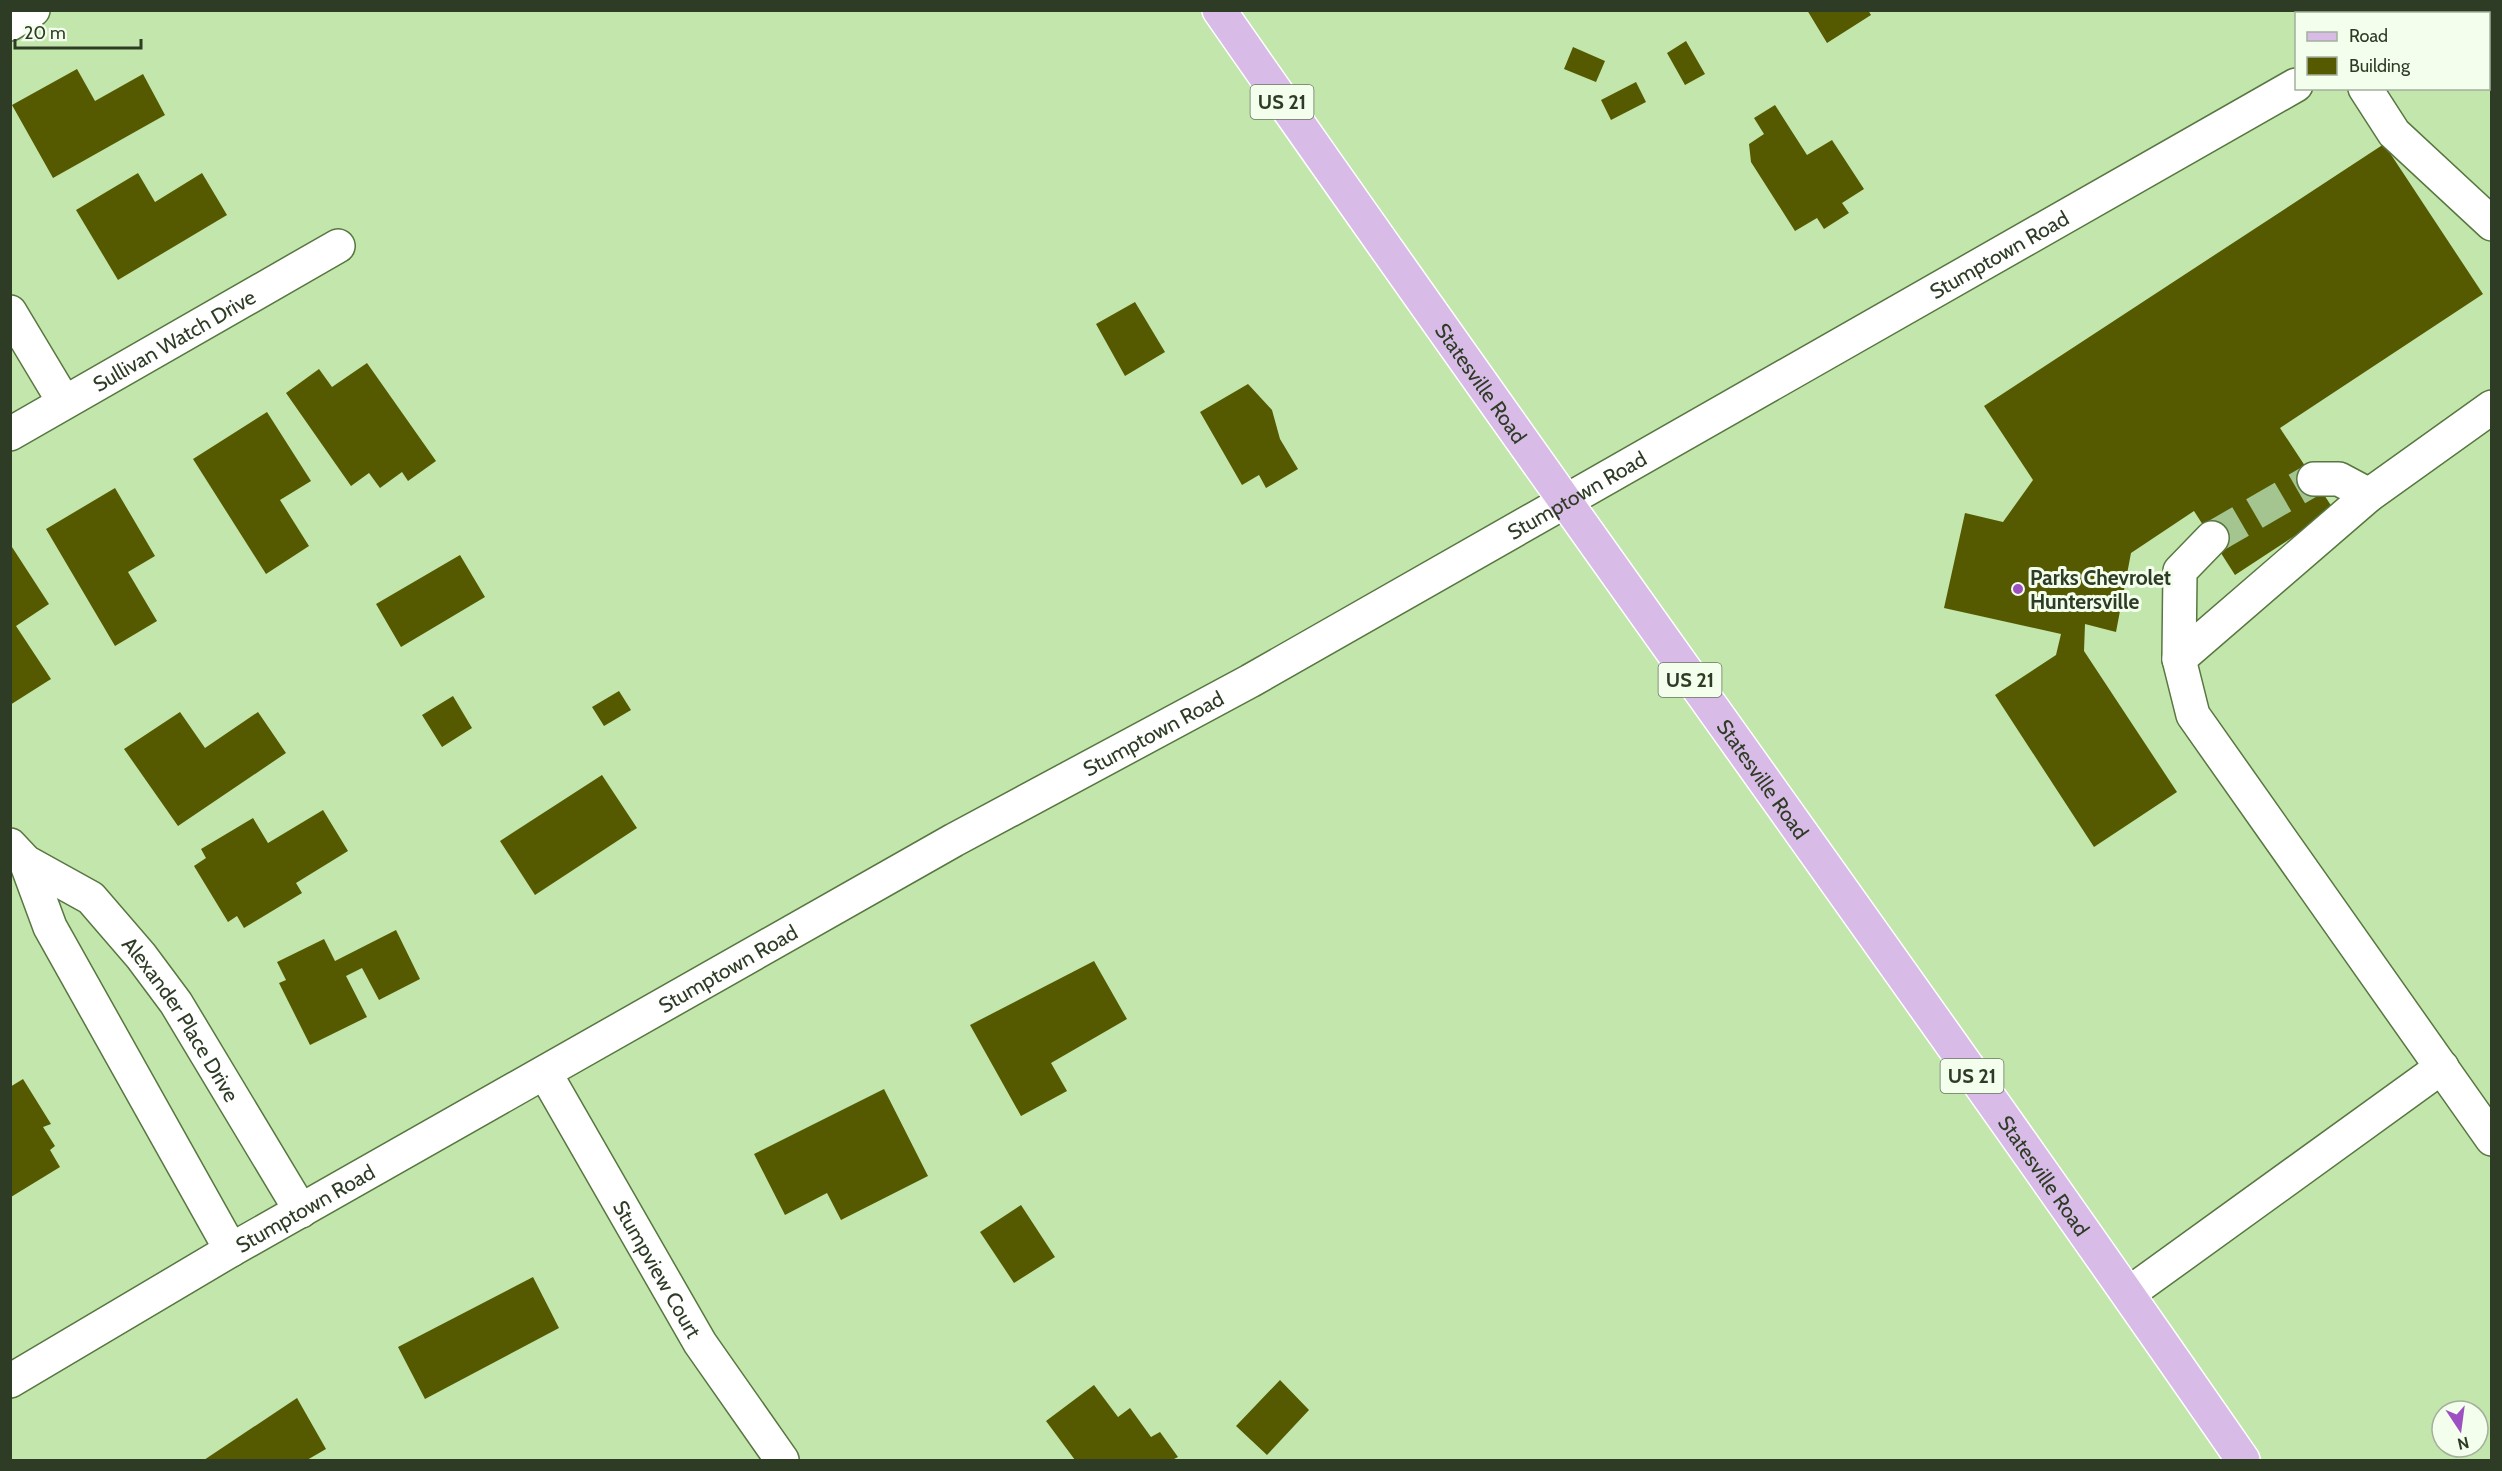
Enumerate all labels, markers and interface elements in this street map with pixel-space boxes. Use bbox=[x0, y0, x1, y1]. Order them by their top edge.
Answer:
scale bar bbox=[15, 12, 141, 50]
legend bbox=[2295, 12, 2490, 90]
text: 20 m bbox=[24, 22, 66, 44]
text: Road bbox=[2349, 25, 2388, 47]
text: Building bbox=[2349, 55, 2411, 77]
road number: US 21 bbox=[1250, 85, 1314, 119]
street label: Stumptown Road bbox=[1925, 205, 2073, 304]
street label: Sullivan Watch Drive bbox=[88, 284, 260, 396]
street label: Statesville Road bbox=[1430, 318, 1532, 448]
street label: Stumptown Road bbox=[1503, 445, 1650, 544]
place label: Parks Chevrolet Huntersville bbox=[2030, 565, 2171, 614]
marker: Parks Chevrolet Huntersville bbox=[2011, 582, 2025, 596]
road number: US 21 bbox=[1658, 663, 1722, 697]
street label: Stumptown Road bbox=[1079, 685, 1228, 781]
street label: Statesville Road bbox=[1712, 714, 1814, 844]
street label: Stumptown Road bbox=[654, 919, 802, 1018]
street label: Alexander Place Drive bbox=[117, 931, 245, 1106]
road number: US 21 bbox=[1940, 1059, 2004, 1093]
street label: Statesville Road bbox=[1993, 1111, 2095, 1240]
street label: Stumptown Road bbox=[231, 1159, 379, 1257]
street label: Stumpview Court bbox=[608, 1196, 707, 1342]
north arrow bbox=[2430, 1399, 2490, 1459]
text: N bbox=[2456, 1433, 2471, 1454]

